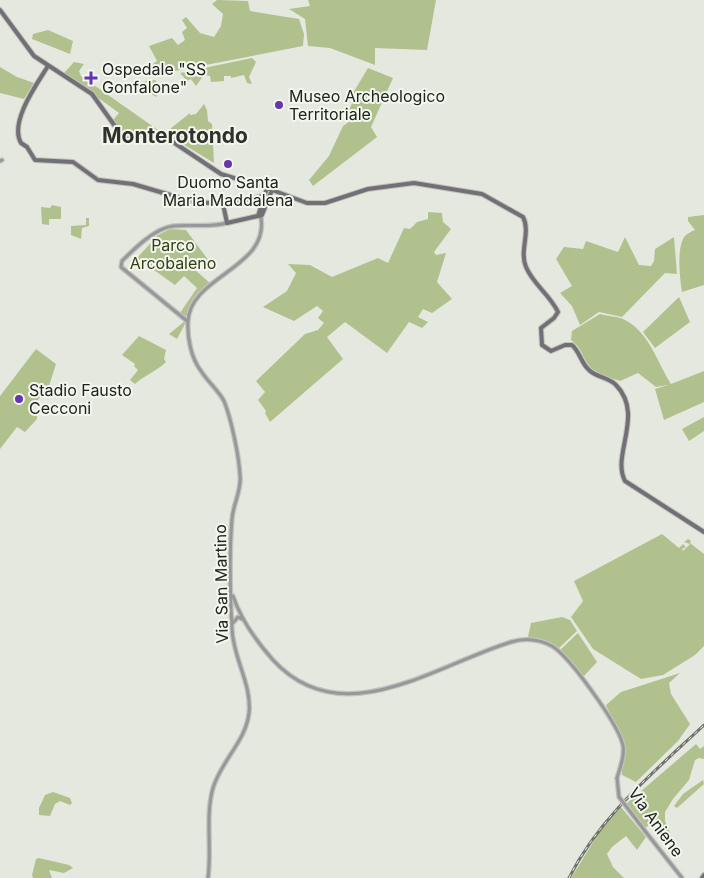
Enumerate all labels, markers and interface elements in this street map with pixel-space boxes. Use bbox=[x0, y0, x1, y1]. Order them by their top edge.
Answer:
place label: Ospedale "SS Gonfalone" bbox=[102, 59, 206, 97]
marker: Ospedale "SS Gonfalone" bbox=[84, 71, 98, 85]
place label: Museo Archeologico Territoriale bbox=[289, 86, 445, 124]
marker: Museo Archeologico Territoriale bbox=[273, 99, 285, 111]
district label: Monterotondo bbox=[102, 123, 248, 148]
marker: Duomo Santa Maria Maddalena bbox=[222, 158, 234, 170]
place label: Duomo Santa Maria Maddalena bbox=[163, 172, 293, 210]
park label: Parco Arcobaleno bbox=[130, 235, 216, 273]
place label: Stadio Fausto Cecconi bbox=[29, 380, 132, 418]
marker: Stadio Fausto Cecconi bbox=[13, 393, 25, 405]
street label: Via San Martino bbox=[210, 524, 232, 644]
street label: Via Aniene bbox=[624, 783, 688, 861]

